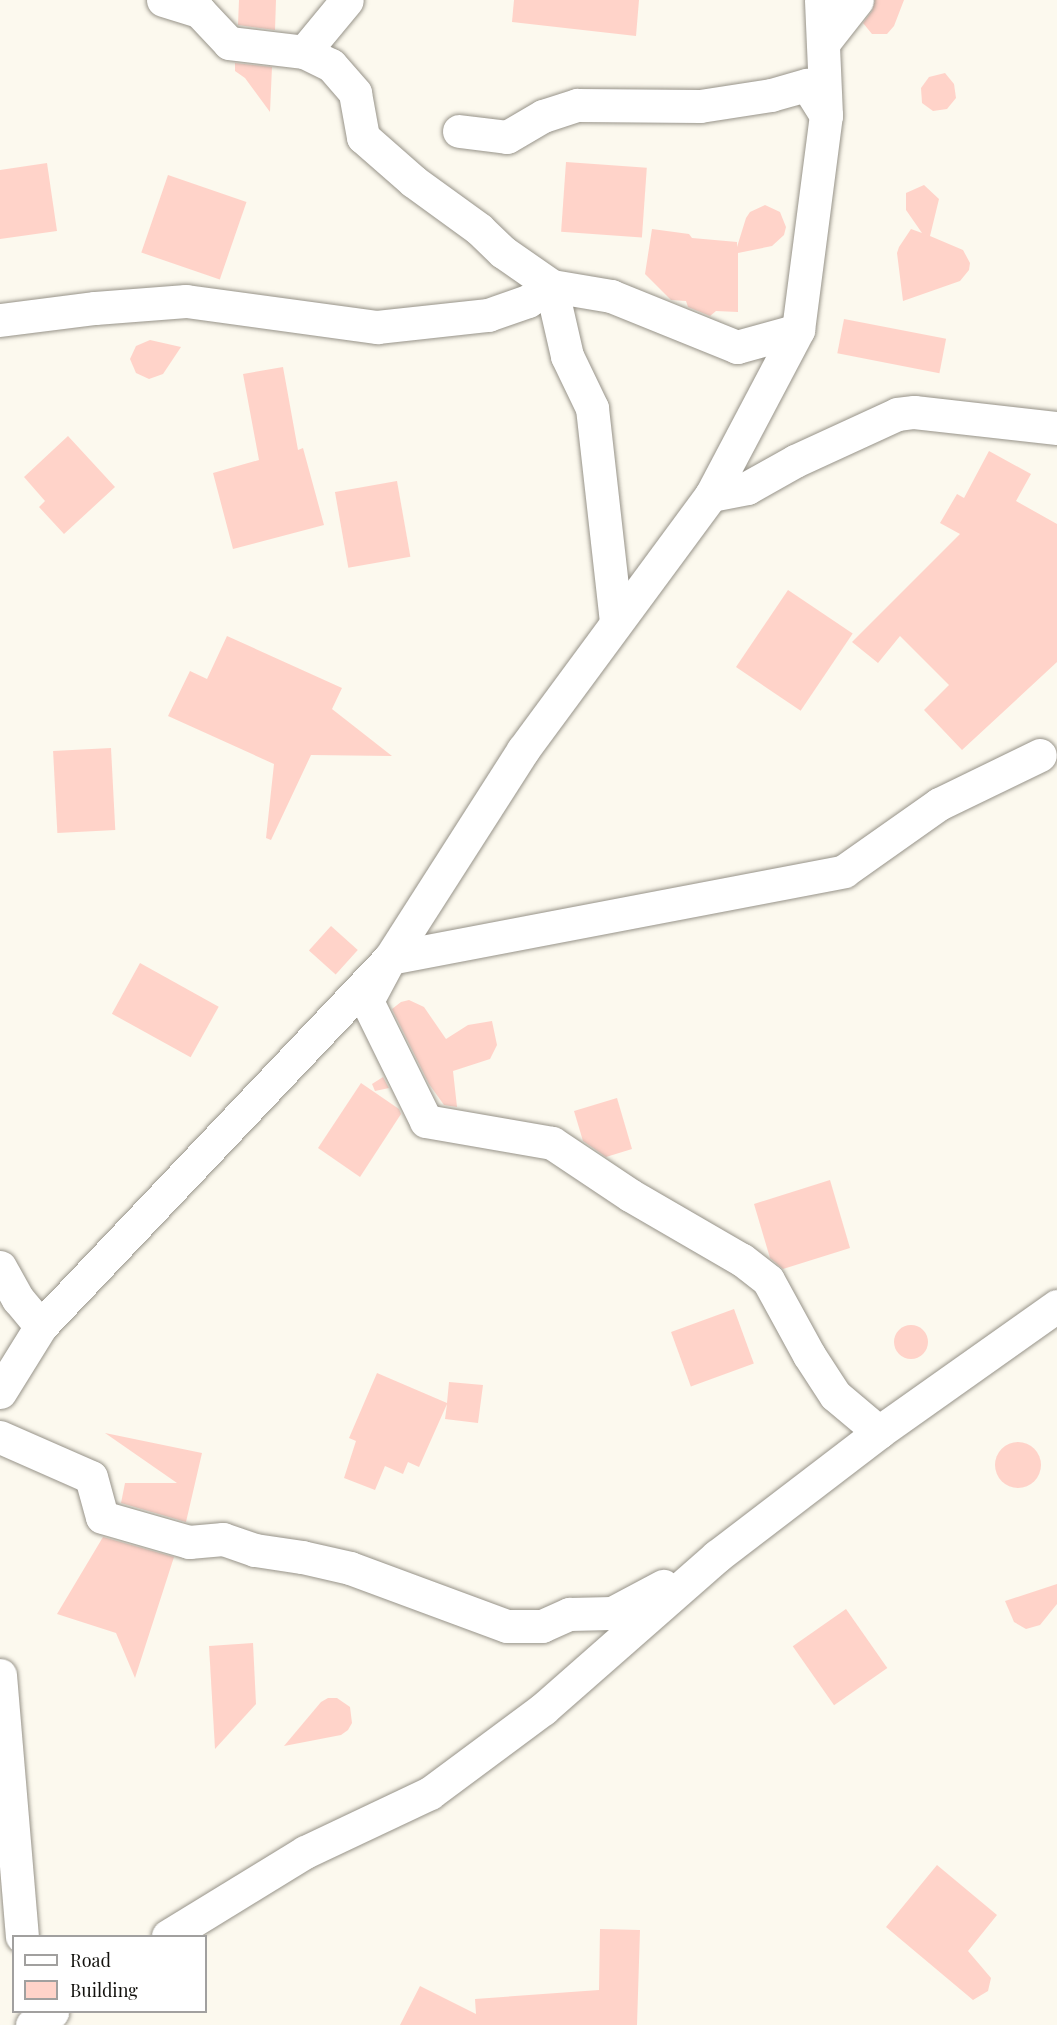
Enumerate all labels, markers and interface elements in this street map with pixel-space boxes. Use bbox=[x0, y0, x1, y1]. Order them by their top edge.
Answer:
legend bbox=[12, 1935, 207, 2013]
text: Road bbox=[70, 1948, 111, 1972]
text: Building bbox=[70, 1978, 138, 2002]

